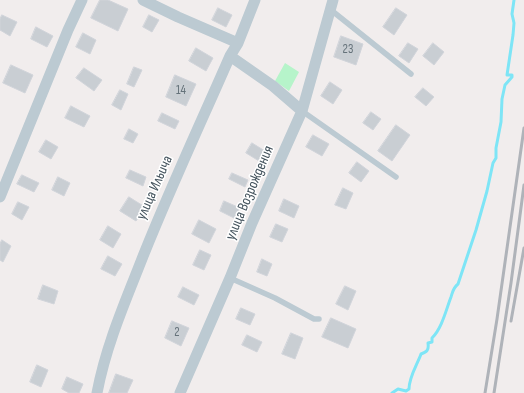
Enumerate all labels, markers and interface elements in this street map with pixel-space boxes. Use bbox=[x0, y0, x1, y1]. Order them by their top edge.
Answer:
house number: 23 bbox=[343, 42, 353, 58]
house number: 14 bbox=[176, 83, 186, 99]
street label: улица Возрождения bbox=[222, 143, 278, 243]
street label: улица Ильича bbox=[133, 153, 177, 223]
house number: 2 bbox=[174, 325, 180, 341]

